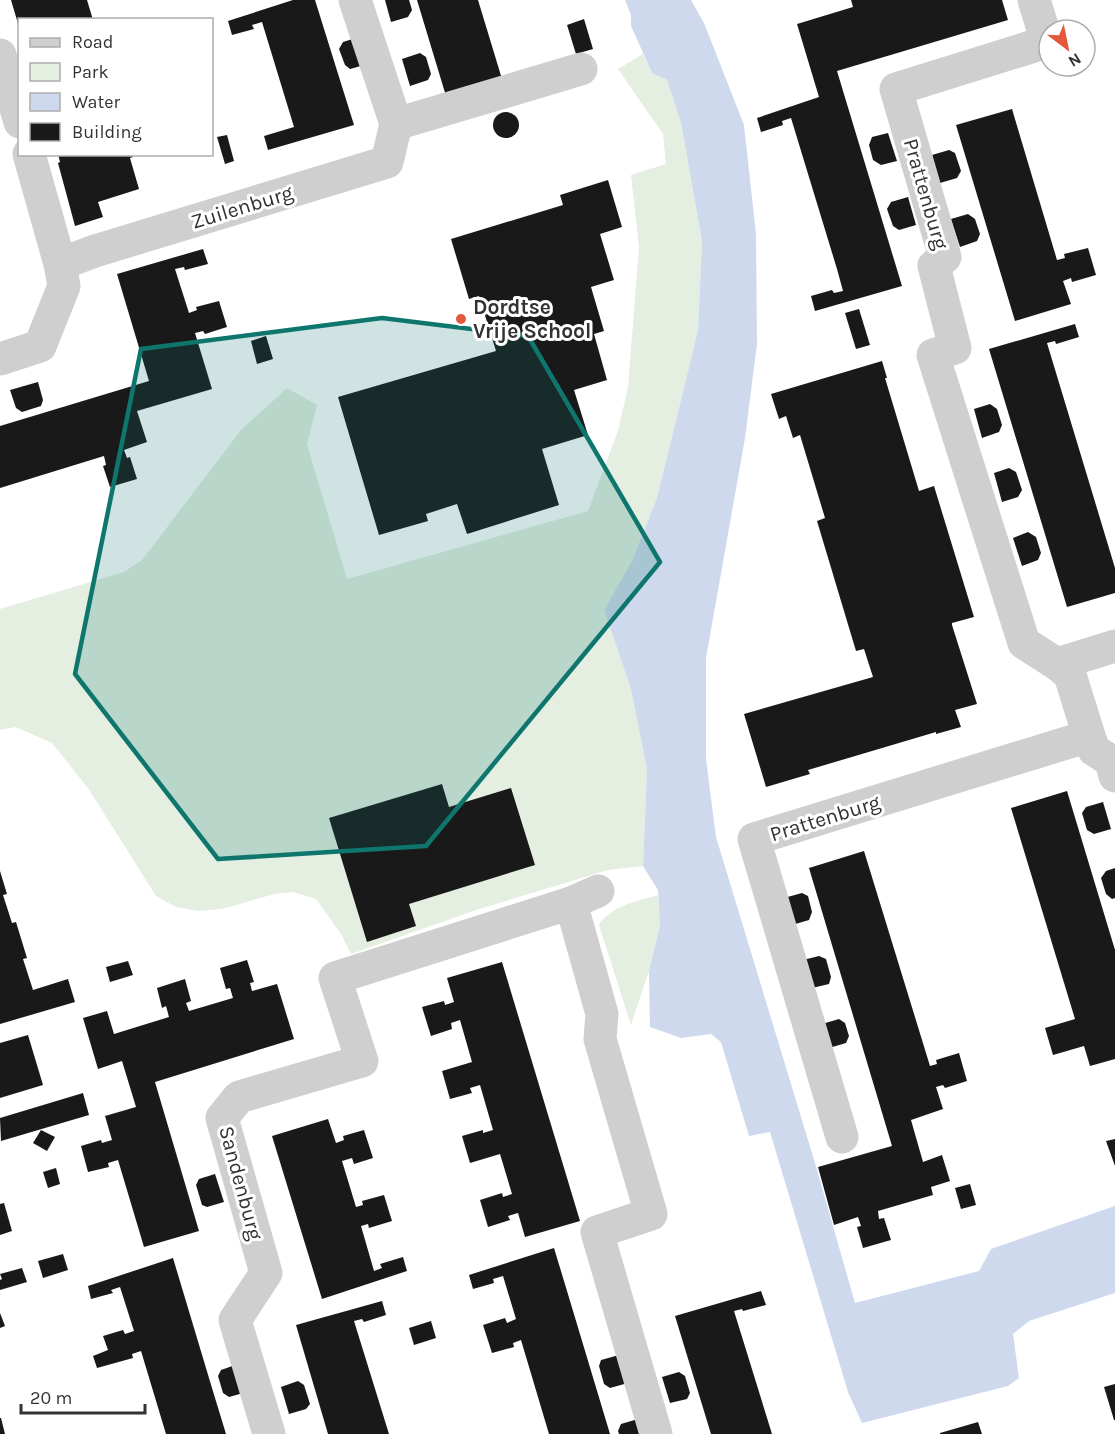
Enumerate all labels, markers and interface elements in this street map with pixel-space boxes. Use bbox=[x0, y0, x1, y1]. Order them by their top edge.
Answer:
legend bbox=[18, 18, 213, 156]
north arrow bbox=[1037, 18, 1097, 78]
text: Road bbox=[72, 31, 113, 53]
text: N bbox=[1065, 49, 1085, 71]
text: Park bbox=[72, 61, 109, 83]
text: Water bbox=[72, 91, 120, 113]
text: Building bbox=[72, 121, 142, 143]
street label: Prattenburg bbox=[899, 136, 953, 252]
street label: Zuilenburg bbox=[188, 180, 296, 234]
place label: Dordtse Vrije School bbox=[473, 295, 591, 343]
marker: Dordtse Vrije School bbox=[454, 312, 468, 326]
street label: Prattenburg bbox=[767, 790, 883, 846]
street label: Sandenburg bbox=[214, 1123, 268, 1243]
scale bar bbox=[21, 1377, 146, 1415]
text: 20 m bbox=[30, 1387, 72, 1409]

